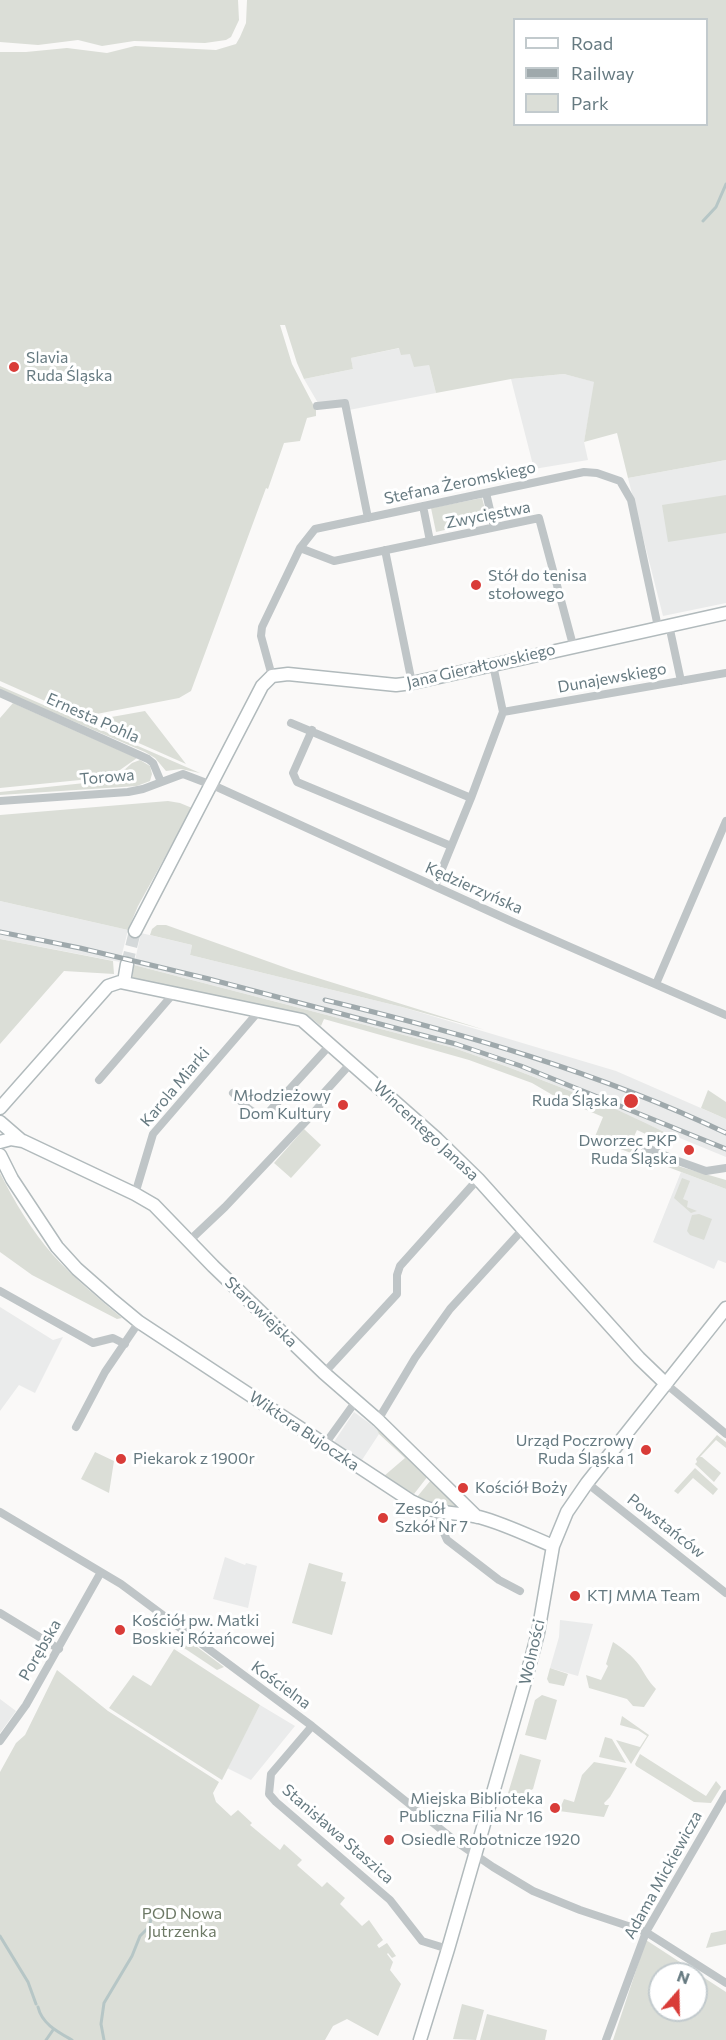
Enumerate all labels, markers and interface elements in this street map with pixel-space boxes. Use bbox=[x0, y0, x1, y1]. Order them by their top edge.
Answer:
legend bbox=[513, 18, 708, 126]
text: Road bbox=[571, 32, 613, 54]
text: Railway bbox=[571, 62, 634, 84]
text: Park bbox=[571, 92, 609, 114]
place label: Slavia Ruda Śląska bbox=[26, 348, 112, 386]
marker: Slavia Ruda Śląska bbox=[7, 360, 21, 374]
street label: Stefana Żeromskiego bbox=[382, 458, 538, 508]
street label: Zwycięstwa bbox=[444, 497, 532, 533]
place label: Stół do tenisa stołowego bbox=[488, 566, 587, 604]
marker: Stół do tenisa stołowego bbox=[469, 578, 483, 592]
street label: Jana Gierałtowskiego bbox=[405, 640, 557, 692]
street label: Dunajewskiego bbox=[556, 659, 668, 697]
street label: Ernesta Pohla bbox=[44, 689, 142, 747]
street label: Torowa bbox=[79, 765, 135, 789]
street label: Kędzierzyńska bbox=[422, 858, 526, 918]
street label: Karola Miarki bbox=[136, 1044, 214, 1130]
street label: Wincentego Janasa bbox=[369, 1077, 483, 1185]
place label: Młodzieżowy Dom Kultury bbox=[233, 1086, 331, 1124]
place label: Ruda Śląska bbox=[532, 1091, 618, 1111]
marker: Ruda Śląska bbox=[622, 1092, 640, 1110]
marker: Młodzieżowy Dom Kultury bbox=[336, 1098, 350, 1112]
place label: Dworzec PKP Ruda Śląska bbox=[579, 1131, 677, 1169]
marker: Dworzec PKP Ruda Śląska bbox=[682, 1143, 696, 1157]
street label: Starowiejska bbox=[221, 1273, 301, 1351]
street label: Wiktora Bujoczka bbox=[245, 1387, 363, 1475]
place label: Urząd Poczrowy Ruda Śląska 1 bbox=[516, 1431, 634, 1469]
marker: Urząd Poczrowy Ruda Śląska 1 bbox=[639, 1443, 653, 1457]
place label: Piekarok z 1900r bbox=[133, 1449, 255, 1469]
marker: Piekarok z 1900r bbox=[114, 1452, 128, 1466]
place label: Kościół Boży bbox=[475, 1478, 567, 1498]
marker: Kościół Boży bbox=[456, 1481, 470, 1495]
street label: Powstańców bbox=[623, 1490, 709, 1562]
place label: Zespół Szkół Nr 7 bbox=[395, 1499, 468, 1537]
marker: Zespół Szkół Nr 7 bbox=[376, 1511, 390, 1525]
place label: KTJ MMA Team bbox=[587, 1586, 700, 1606]
marker: KTJ MMA Team bbox=[568, 1589, 582, 1603]
place label: Kościół pw. Matki Boskiej Różańcowej bbox=[132, 1611, 275, 1649]
street label: Porębska bbox=[15, 1616, 65, 1684]
street label: Wolności bbox=[515, 1617, 549, 1687]
marker: Kościół pw. Matki Boskiej Różańcowej bbox=[113, 1623, 127, 1637]
street label: Kościelna bbox=[247, 1657, 315, 1713]
street label: Stanisława Staszica bbox=[278, 1780, 398, 1888]
place label: Miejska Biblioteka Publiczna Filia Nr 16 bbox=[399, 1789, 543, 1827]
marker: Miejska Biblioteka Publiczna Filia Nr 16 bbox=[548, 1801, 562, 1815]
street label: Adama Mickiewicza bbox=[620, 1808, 706, 1942]
place label: Osiedle Robotnicze 1920 bbox=[401, 1830, 580, 1850]
marker: Osiedle Robotnicze 1920 bbox=[382, 1833, 396, 1847]
park label: POD Nowa Jutrzenka bbox=[142, 1904, 222, 1942]
north arrow bbox=[648, 1962, 708, 2022]
text: N bbox=[675, 1966, 693, 1987]

